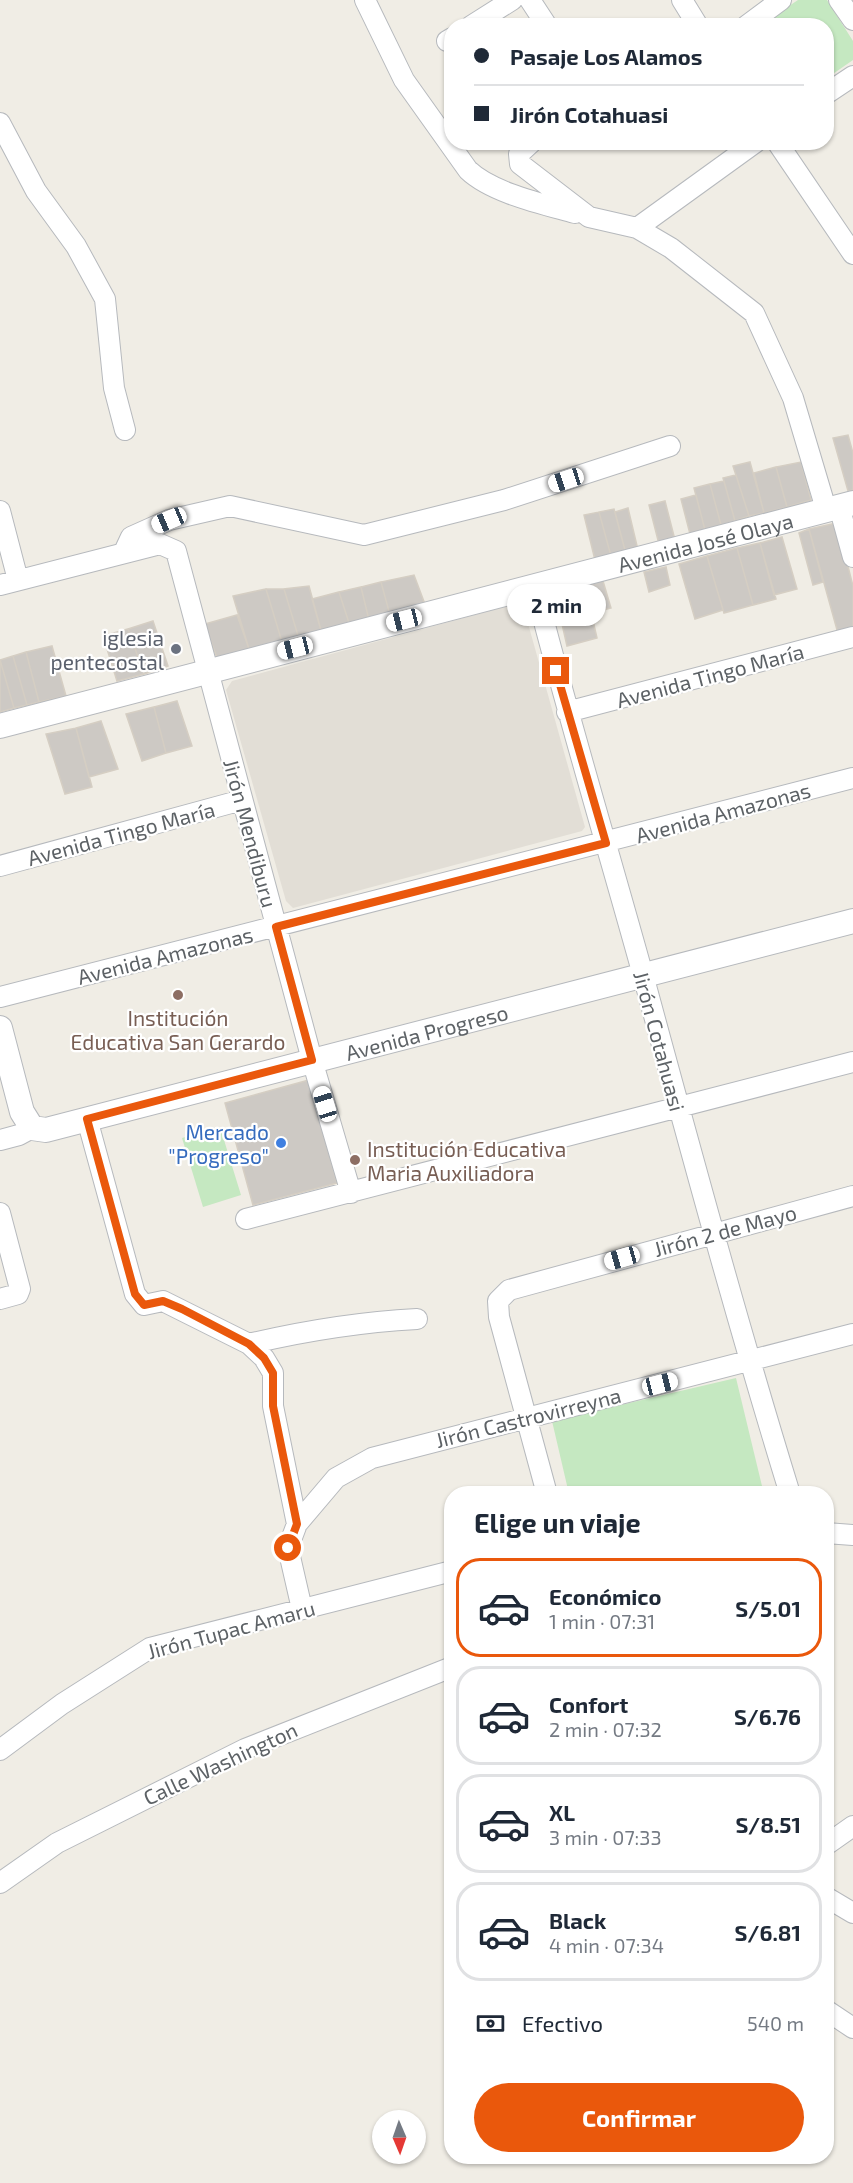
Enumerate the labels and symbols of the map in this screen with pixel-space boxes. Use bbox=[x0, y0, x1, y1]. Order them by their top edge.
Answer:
car bbox=[546, 466, 586, 494]
car bbox=[149, 505, 189, 535]
street label: Avenida José Olaya bbox=[615, 507, 796, 577]
callout: 2 min bbox=[506, 584, 606, 626]
car bbox=[384, 607, 424, 633]
place label: iglesia pentecostal bbox=[51, 625, 165, 674]
car bbox=[275, 635, 315, 661]
street label: Avenida Tingo María bbox=[614, 638, 806, 712]
marker: iglesia pentecostal bbox=[169, 642, 183, 656]
route end bbox=[542, 657, 569, 684]
street label: Jirón Mendiburu bbox=[219, 756, 283, 910]
street label: Avenida Amazonas bbox=[633, 777, 813, 847]
street label: Avenida Tingo María bbox=[25, 796, 217, 870]
street label: Avenida Amazonas bbox=[75, 921, 255, 989]
street label: Jirón Cotahuasi bbox=[629, 968, 691, 1114]
marker: Institución Educativa San Gerardo bbox=[171, 988, 185, 1002]
street label: Avenida Progreso bbox=[343, 998, 511, 1064]
place label: Institución Educativa San Gerardo bbox=[71, 1005, 285, 1054]
car bbox=[311, 1084, 339, 1124]
place label: Mercado "Progreso" bbox=[168, 1119, 269, 1168]
marker: Mercado "Progreso" bbox=[274, 1136, 288, 1150]
place label: Institución Educativa Maria Auxiliadora bbox=[367, 1136, 566, 1185]
marker: Institución Educativa Maria Auxiliadora bbox=[348, 1153, 362, 1167]
street label: Jirón 2 de Mayo bbox=[651, 1199, 799, 1261]
car bbox=[602, 1244, 642, 1272]
car bbox=[640, 1371, 680, 1397]
street label: Jirón Castrovirreyna bbox=[433, 1382, 623, 1452]
route start bbox=[274, 1534, 301, 1561]
street label: Jirón Tupac Amaru bbox=[144, 1595, 318, 1663]
street label: Calle Washington bbox=[139, 1716, 301, 1810]
north arrow bbox=[372, 2110, 426, 2164]

